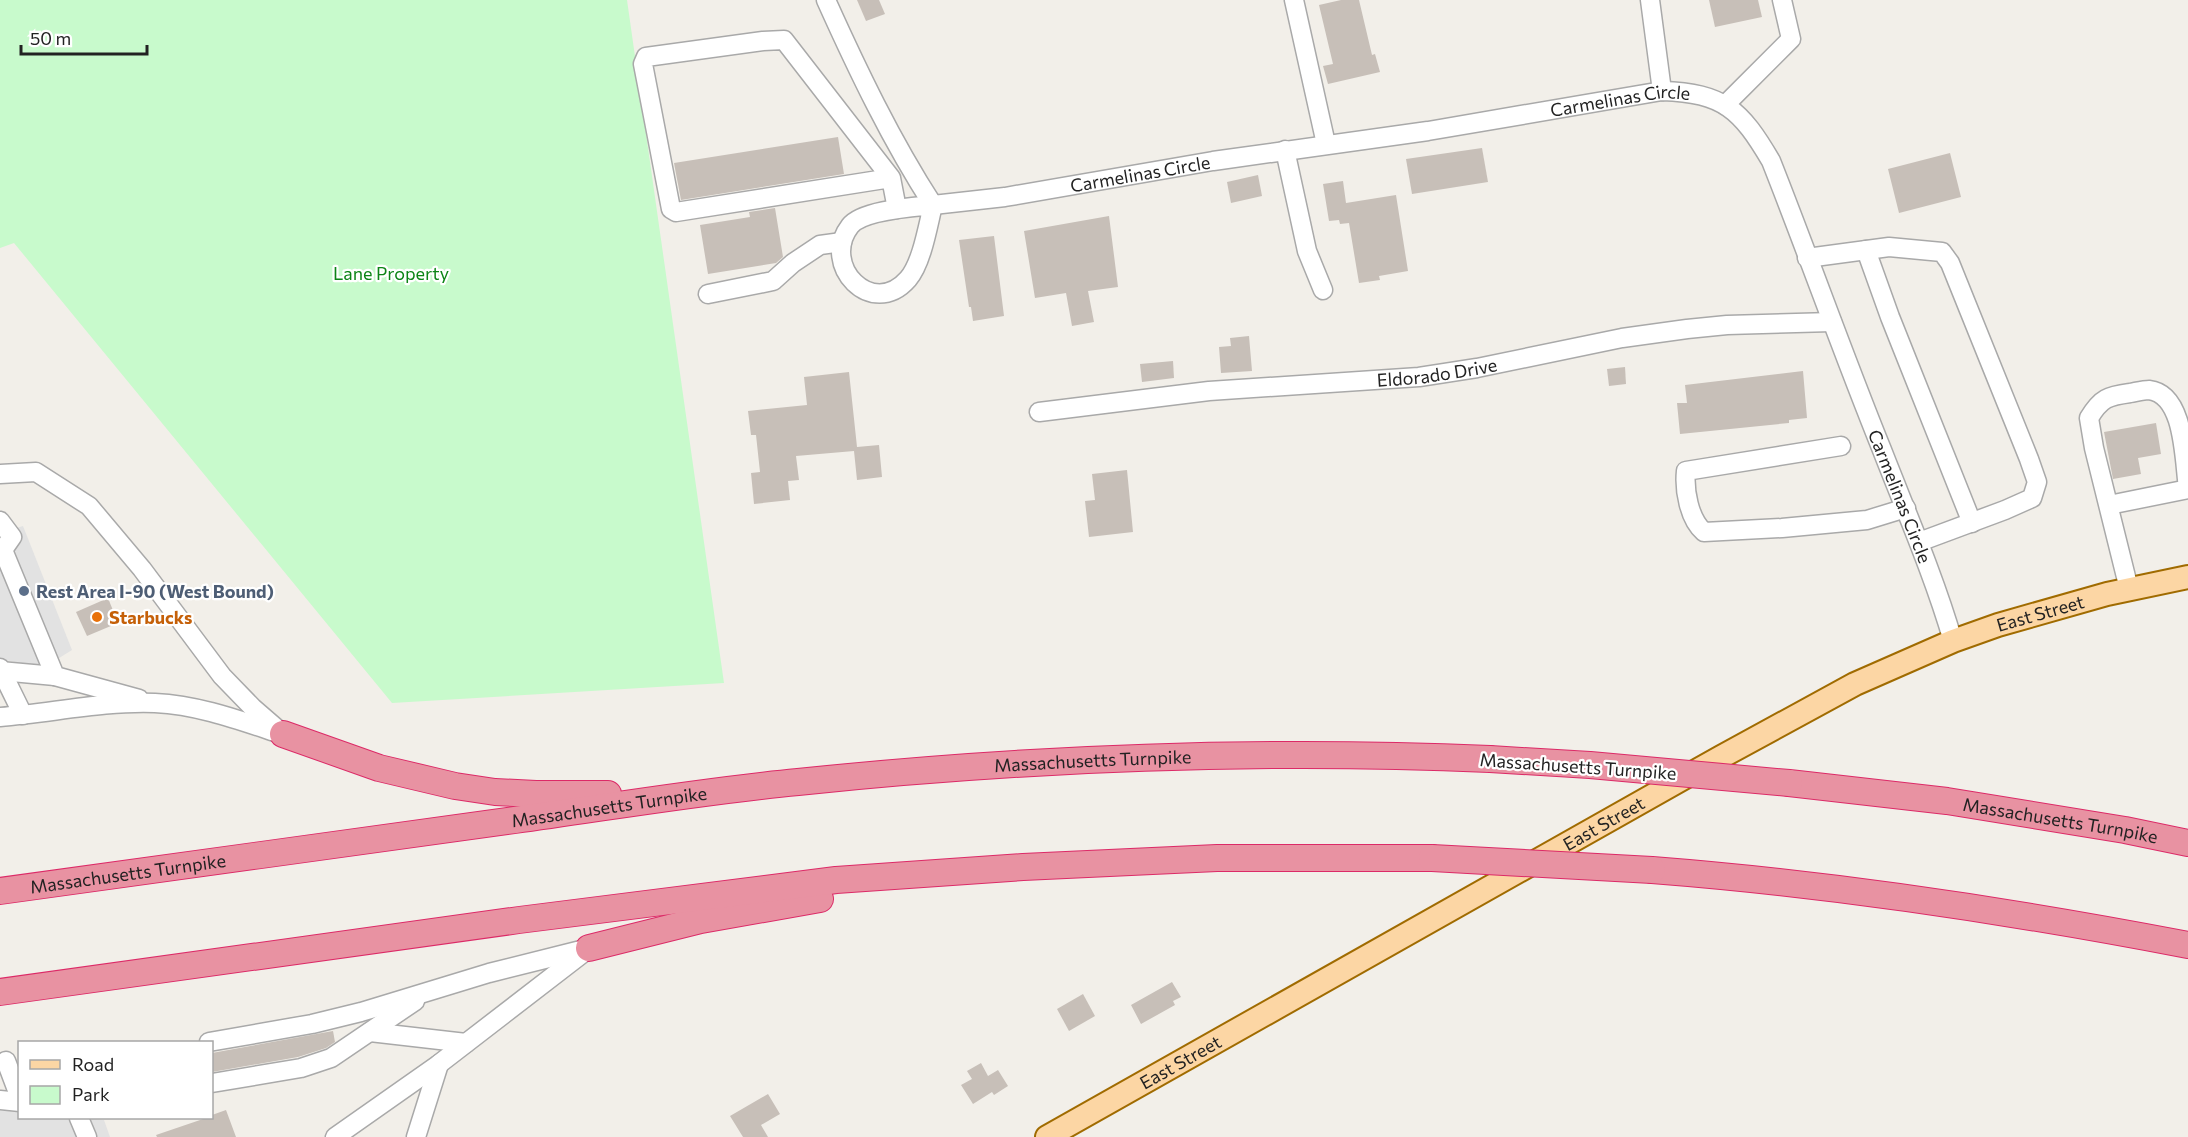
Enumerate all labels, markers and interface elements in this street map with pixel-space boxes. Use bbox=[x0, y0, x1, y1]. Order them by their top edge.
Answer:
scale bar bbox=[21, 18, 147, 56]
text: 50 m bbox=[30, 27, 71, 49]
street label: Carmelinas Circle bbox=[1548, 80, 1692, 121]
street label: Carmelinas Circle bbox=[1068, 151, 1212, 197]
park label: Lane Property bbox=[333, 262, 449, 284]
street label: Eldorado Drive bbox=[1376, 353, 1499, 391]
street label: Carmelinas Circle bbox=[1864, 426, 1937, 566]
place label: Rest Area I-90 (West Bound) bbox=[36, 580, 274, 602]
marker: Rest Area I-90 (West Bound) bbox=[17, 584, 31, 598]
street label: East Street bbox=[1994, 590, 2087, 636]
place label: Starbucks bbox=[109, 606, 193, 628]
marker: Starbucks bbox=[90, 610, 104, 624]
street label: Massachusetts Turnpike bbox=[993, 745, 1192, 776]
street label: Massachusetts Turnpike bbox=[1479, 748, 1677, 784]
street label: Massachusetts Turnpike bbox=[510, 782, 708, 831]
street label: East Street bbox=[1559, 791, 1648, 855]
street label: Massachusetts Turnpike bbox=[1961, 793, 2160, 848]
street label: Massachusetts Turnpike bbox=[29, 849, 227, 898]
street label: East Street bbox=[1136, 1030, 1225, 1094]
legend bbox=[18, 1041, 213, 1119]
text: Road bbox=[72, 1053, 114, 1075]
text: Park bbox=[72, 1083, 110, 1105]

